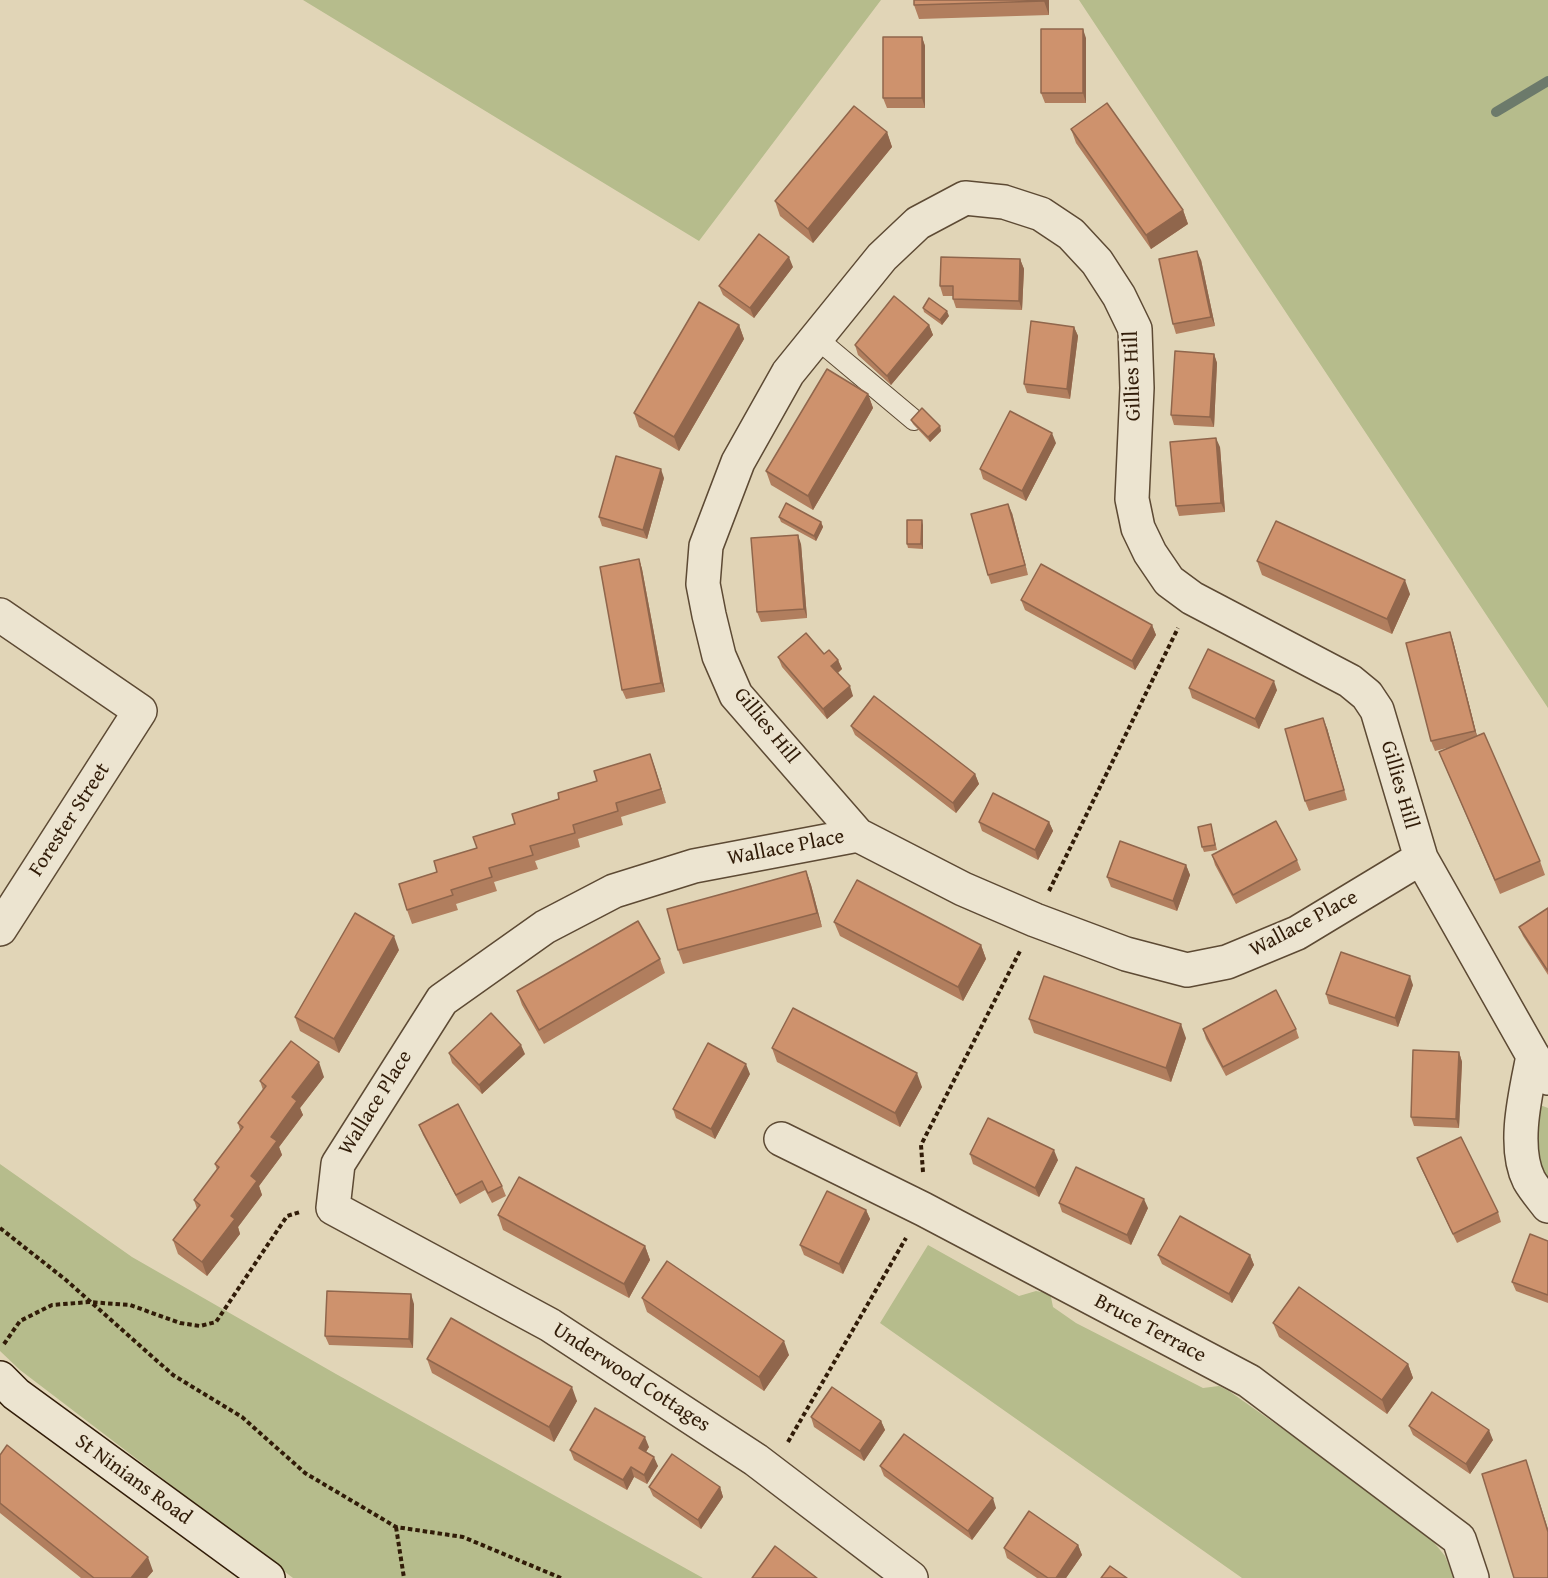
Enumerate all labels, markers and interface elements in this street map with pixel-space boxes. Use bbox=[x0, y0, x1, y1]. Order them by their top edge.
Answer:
street label: Gillies Hill bbox=[1119, 330, 1147, 422]
street label: Gillies Hill bbox=[728, 683, 804, 769]
street label: Gillies Hill bbox=[1374, 738, 1424, 832]
street label: Forester Street bbox=[24, 758, 116, 882]
street label: Wallace Place bbox=[725, 824, 847, 872]
street label: Wallace Place bbox=[1246, 885, 1362, 963]
street label: Wallace Place bbox=[334, 1046, 418, 1160]
street label: Bruce Terrace bbox=[1090, 1289, 1210, 1369]
street label: Underwood Cottages bbox=[548, 1318, 714, 1438]
street label: St Ninians Road bbox=[70, 1429, 196, 1531]

